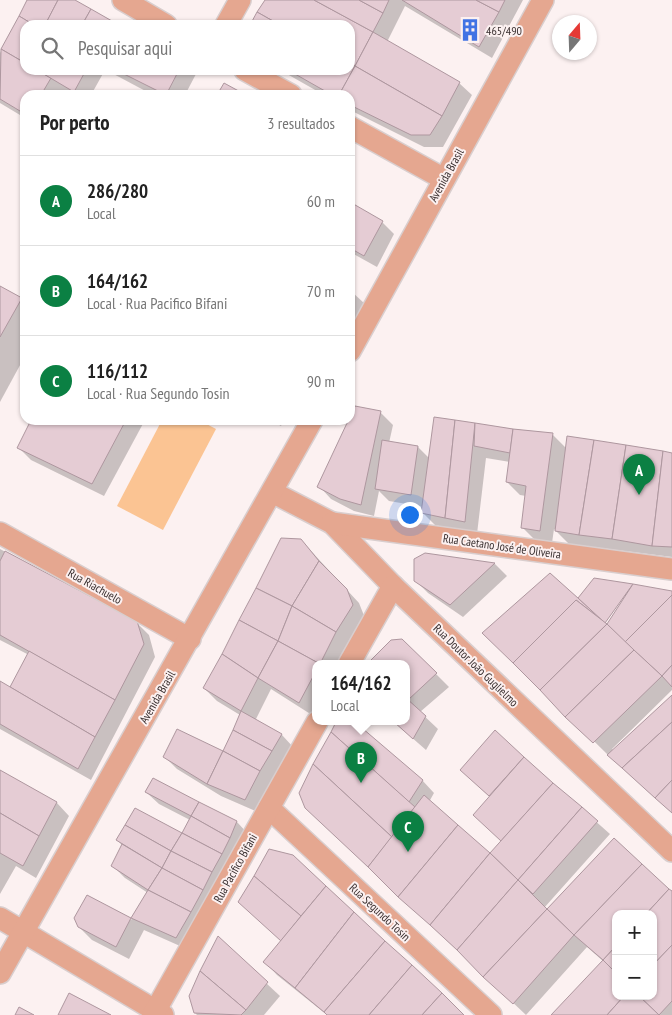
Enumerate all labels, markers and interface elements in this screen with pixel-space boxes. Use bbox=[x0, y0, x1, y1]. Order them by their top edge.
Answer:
north arrow bbox=[552, 15, 597, 60]
building icon: 465/490 bbox=[457, 17, 483, 43]
search box bbox=[20, 20, 355, 75]
place label: 465/490 bbox=[486, 23, 522, 38]
icon: search bbox=[38, 34, 66, 62]
text: Pesquisar aqui bbox=[78, 36, 172, 60]
text: Por perto bbox=[40, 109, 110, 136]
text: 3 resultados bbox=[267, 113, 335, 133]
street label: Avenida Brasil bbox=[425, 146, 467, 204]
text: 286/280 bbox=[87, 179, 148, 203]
text: A bbox=[52, 191, 60, 211]
text: 60 m bbox=[307, 191, 335, 211]
text: Local bbox=[87, 203, 116, 223]
text: 164/162 bbox=[87, 269, 148, 293]
text: B bbox=[52, 281, 60, 301]
text: 70 m bbox=[307, 281, 335, 301]
text: Local · Rua Pacifico Bifani bbox=[87, 293, 227, 313]
text: 116/112 bbox=[87, 359, 148, 383]
text: C bbox=[52, 371, 60, 391]
text: 90 m bbox=[307, 371, 335, 391]
text: Local · Rua Segundo Tosin bbox=[87, 383, 230, 403]
pin: A bbox=[623, 454, 655, 495]
your location bbox=[397, 502, 423, 528]
street label: Rua Caetano José de Oliveira bbox=[442, 530, 562, 562]
street label: Rua Riachuelo bbox=[65, 565, 125, 607]
street label: Rua Doutor João Guglielmo bbox=[430, 621, 522, 709]
popup bbox=[312, 660, 410, 725]
street label: Avenida Brasil bbox=[136, 668, 178, 726]
text: 164/162 bbox=[330, 671, 392, 695]
text: Local bbox=[330, 695, 359, 715]
pin: B bbox=[345, 742, 377, 783]
pin: C bbox=[392, 811, 424, 852]
street label: Rua Pacifico Bifani bbox=[210, 831, 260, 905]
street label: Rua Segundo Tosin bbox=[346, 880, 414, 944]
map controls bbox=[612, 910, 657, 1000]
button: + bbox=[612, 910, 657, 955]
button: − bbox=[612, 955, 657, 1000]

